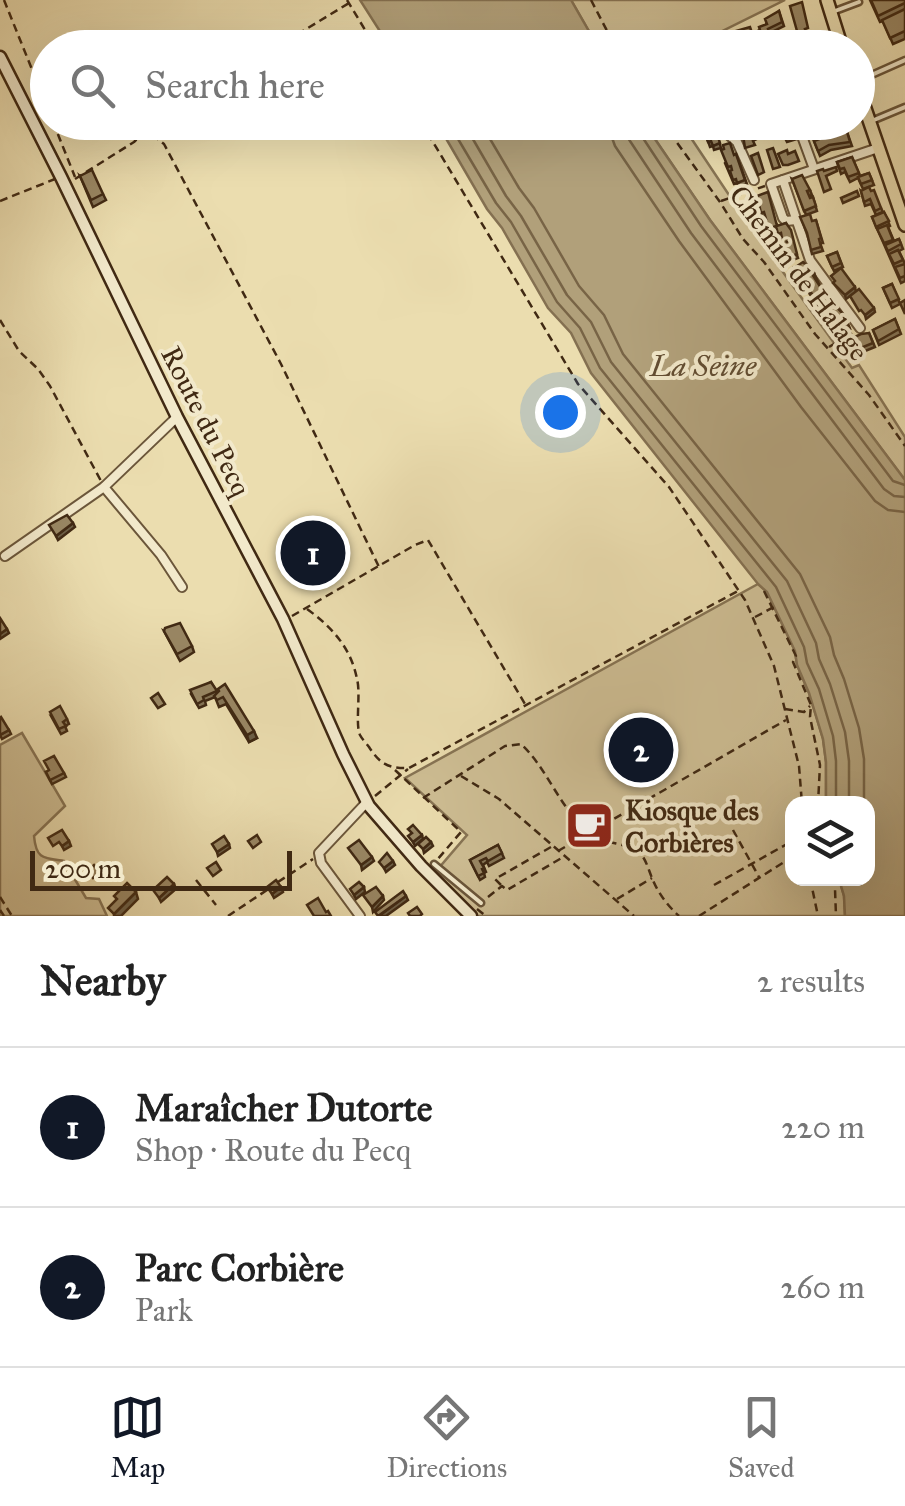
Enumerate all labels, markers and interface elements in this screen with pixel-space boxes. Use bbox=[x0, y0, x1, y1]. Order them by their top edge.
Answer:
search box bbox=[30, 30, 875, 140]
icon: search bbox=[65, 58, 120, 113]
text: Search here bbox=[145, 62, 325, 108]
street label: Chemin de Halage bbox=[722, 178, 876, 368]
street label: Route du Pecq bbox=[153, 340, 259, 502]
water label: La Seine bbox=[648, 348, 757, 384]
your location bbox=[535, 387, 586, 438]
pin: 1 bbox=[280, 516, 346, 590]
pin: 2 bbox=[608, 712, 674, 788]
place label: Kiosque des Corbières bbox=[625, 793, 759, 860]
map controls bbox=[785, 796, 875, 886]
button: layers bbox=[785, 796, 875, 886]
cafe icon: Kiosque des Corbières bbox=[564, 800, 616, 852]
scale bar bbox=[30, 846, 292, 890]
text: 200 m bbox=[45, 851, 121, 886]
text: Nearby bbox=[40, 955, 165, 1007]
text: 2 results bbox=[757, 962, 865, 1001]
text: Maraîcher Dutorte bbox=[135, 1085, 433, 1131]
text: 1 bbox=[66, 1108, 79, 1147]
text: 220 m bbox=[781, 1108, 865, 1147]
text: Shop · Route du Pecq bbox=[135, 1131, 411, 1170]
text: Parc Corbière bbox=[135, 1245, 344, 1291]
text: 2 bbox=[65, 1268, 80, 1307]
text: 260 m bbox=[780, 1268, 865, 1307]
text: Park bbox=[135, 1291, 193, 1330]
tab: Map bbox=[110, 1390, 165, 1485]
tab: Directions bbox=[386, 1390, 507, 1485]
tab: Saved bbox=[728, 1390, 795, 1485]

